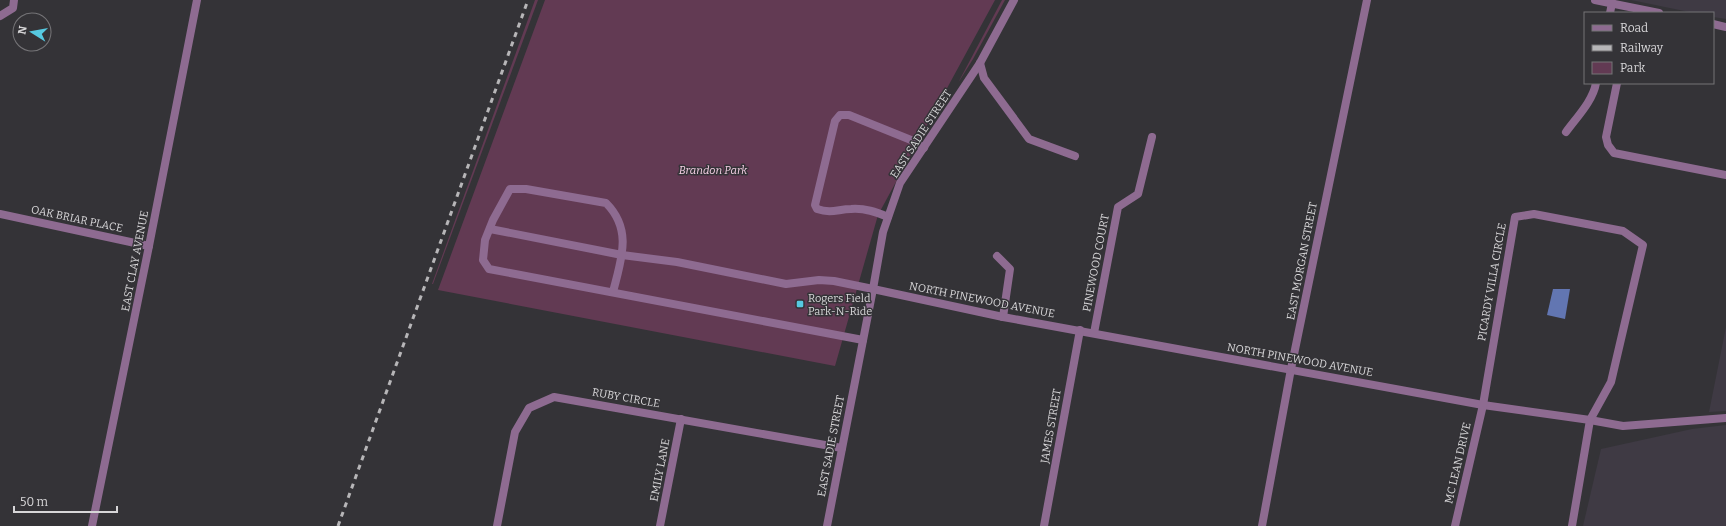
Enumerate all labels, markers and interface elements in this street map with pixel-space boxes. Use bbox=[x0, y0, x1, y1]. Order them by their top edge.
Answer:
north arrow bbox=[12, 12, 52, 52]
legend bbox=[1584, 12, 1714, 84]
text: Road bbox=[1620, 21, 1648, 35]
text: N bbox=[15, 24, 30, 36]
text: Railway bbox=[1620, 41, 1664, 55]
text: Park bbox=[1620, 61, 1646, 75]
street label: EAST SADIE STREET bbox=[888, 87, 955, 181]
park label: Brandon Park bbox=[679, 164, 748, 177]
street label: EAST MORGAN STREET bbox=[1284, 200, 1320, 321]
street label: OAK BRIAR PLACE bbox=[30, 203, 124, 235]
street label: EAST CLAY AVENUE bbox=[119, 209, 151, 313]
street label: PINEWOOD COURT bbox=[1080, 213, 1112, 313]
street label: PICARDY VILLA CIRCLE bbox=[1475, 222, 1509, 342]
street label: NORTH PINEWOOD AVENUE bbox=[908, 279, 1056, 321]
place label: Rogers Field Park-N-Ride bbox=[808, 292, 872, 318]
marker: Rogers Field Park-N-Ride bbox=[795, 299, 805, 309]
street label: NORTH PINEWOOD AVENUE bbox=[1226, 341, 1374, 379]
street label: RUBY CIRCLE bbox=[591, 386, 661, 410]
street label: JAMES STREET bbox=[1038, 387, 1064, 465]
street label: EAST SADIE STREET bbox=[815, 394, 847, 498]
street label: MC LEAN DRIVE bbox=[1442, 421, 1474, 505]
street label: EMILY LANE bbox=[648, 437, 672, 503]
scale bar bbox=[14, 488, 117, 514]
text: 50 m bbox=[20, 495, 49, 509]

